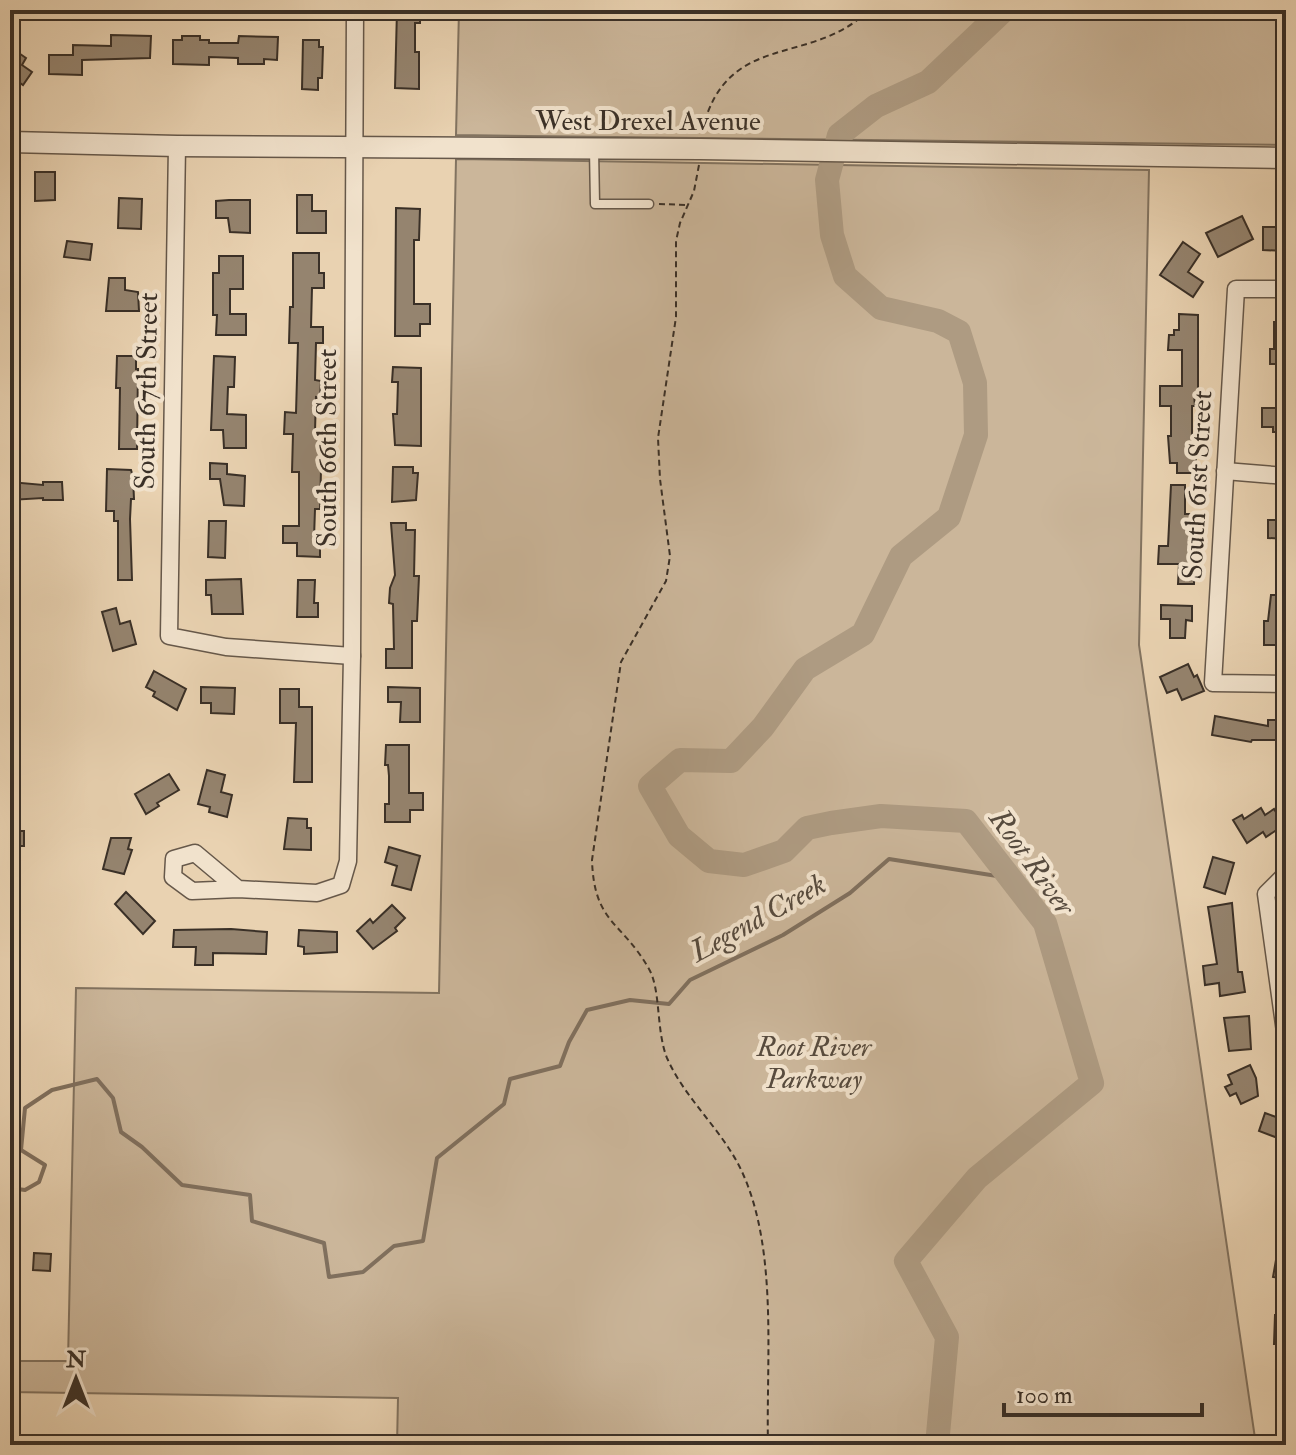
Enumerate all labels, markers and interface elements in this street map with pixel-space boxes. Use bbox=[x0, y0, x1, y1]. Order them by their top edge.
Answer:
street label: West Drexel Avenue bbox=[534, 104, 761, 139]
street label: South 67th Street bbox=[128, 292, 166, 490]
street label: South 66th Street bbox=[310, 349, 345, 547]
street label: South 61st Street bbox=[1176, 390, 1220, 580]
water label: Root River bbox=[980, 801, 1084, 924]
water label: Legend Creek bbox=[683, 866, 832, 971]
park label: Root River Parkway bbox=[756, 1030, 873, 1097]
north arrow bbox=[36, 1339, 116, 1419]
text: N bbox=[65, 1346, 86, 1374]
scale bar bbox=[1004, 1367, 1202, 1417]
text: 100 m bbox=[1016, 1380, 1073, 1411]

